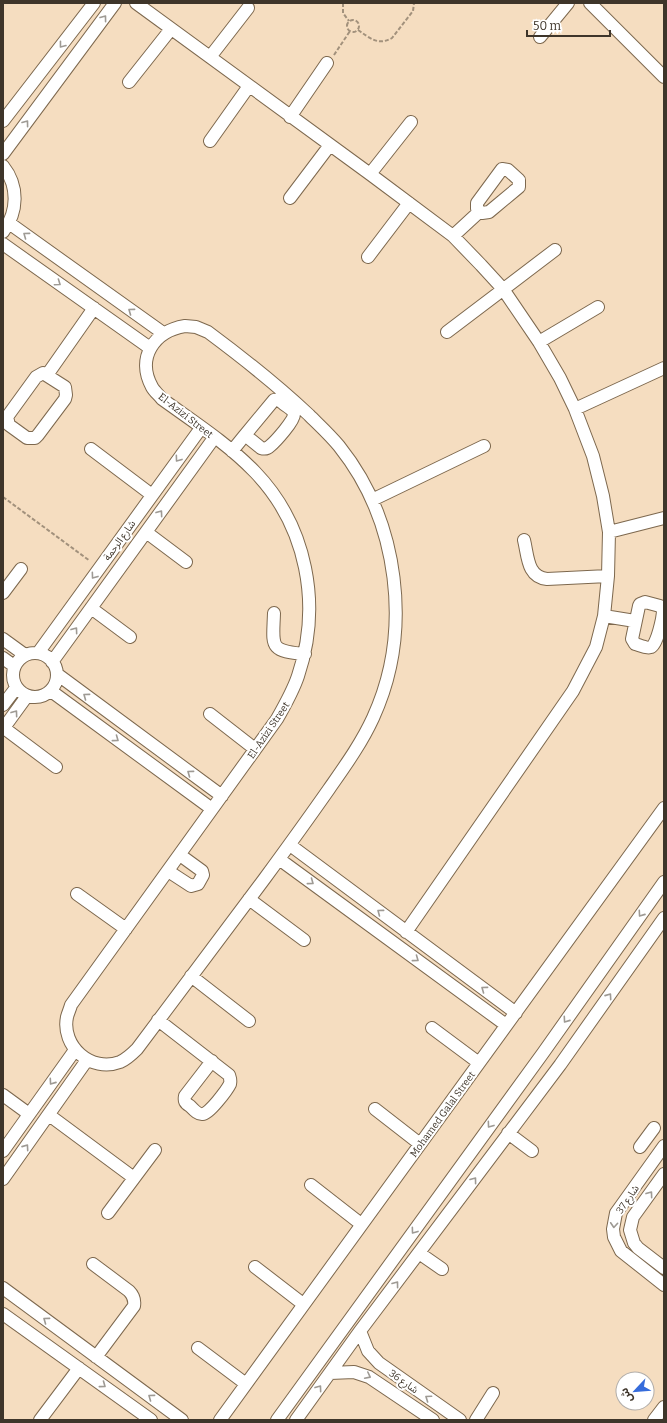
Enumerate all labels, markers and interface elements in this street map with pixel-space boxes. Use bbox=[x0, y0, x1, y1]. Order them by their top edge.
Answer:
scale bar bbox=[527, 12, 610, 38]
one-way arrow bbox=[99, 16, 106, 23]
text: 50 m bbox=[533, 19, 562, 33]
one-way arrow bbox=[59, 41, 66, 48]
one-way arrow bbox=[21, 120, 28, 127]
one-way arrow bbox=[23, 233, 30, 240]
one-way arrow bbox=[54, 278, 61, 286]
one-way arrow bbox=[129, 308, 136, 315]
street label: El-Azizi Street bbox=[156, 391, 215, 441]
one-way arrow bbox=[175, 455, 183, 462]
one-way arrow bbox=[155, 511, 162, 518]
street label: شارع الرحمة bbox=[101, 518, 139, 564]
one-way arrow bbox=[91, 571, 98, 578]
one-way arrow bbox=[70, 627, 78, 634]
one-way arrow bbox=[83, 693, 90, 700]
street label: El-Azizi Street bbox=[245, 700, 292, 761]
one-way arrow bbox=[10, 710, 17, 717]
one-way arrow bbox=[112, 734, 119, 742]
one-way arrow bbox=[188, 771, 195, 778]
one-way arrow bbox=[306, 877, 313, 884]
one-way arrow bbox=[377, 910, 384, 917]
one-way arrow bbox=[638, 910, 646, 917]
one-way arrow bbox=[411, 954, 418, 961]
one-way arrow bbox=[482, 987, 489, 994]
one-way arrow bbox=[604, 993, 611, 1000]
one-way arrow bbox=[563, 1016, 571, 1023]
street label: Mohamed Galal Street bbox=[408, 1069, 478, 1160]
one-way arrow bbox=[49, 1078, 57, 1085]
one-way arrow bbox=[488, 1121, 495, 1128]
one-way arrow bbox=[21, 1145, 28, 1152]
one-way arrow bbox=[469, 1177, 476, 1184]
street label: شارع 37 bbox=[614, 1183, 643, 1217]
one-way arrow bbox=[645, 1191, 652, 1198]
one-way arrow bbox=[609, 1222, 618, 1228]
one-way arrow bbox=[412, 1226, 419, 1233]
one-way arrow bbox=[391, 1281, 398, 1288]
one-way arrow bbox=[43, 1317, 50, 1325]
street label: شارع 36 bbox=[386, 1367, 421, 1397]
north arrow bbox=[615, 1371, 655, 1411]
one-way arrow bbox=[363, 1372, 371, 1379]
one-way arrow bbox=[99, 1381, 106, 1388]
one-way arrow bbox=[314, 1386, 321, 1393]
text: ش bbox=[617, 1386, 636, 1405]
one-way arrow bbox=[148, 1395, 155, 1402]
one-way arrow bbox=[426, 1396, 433, 1403]

